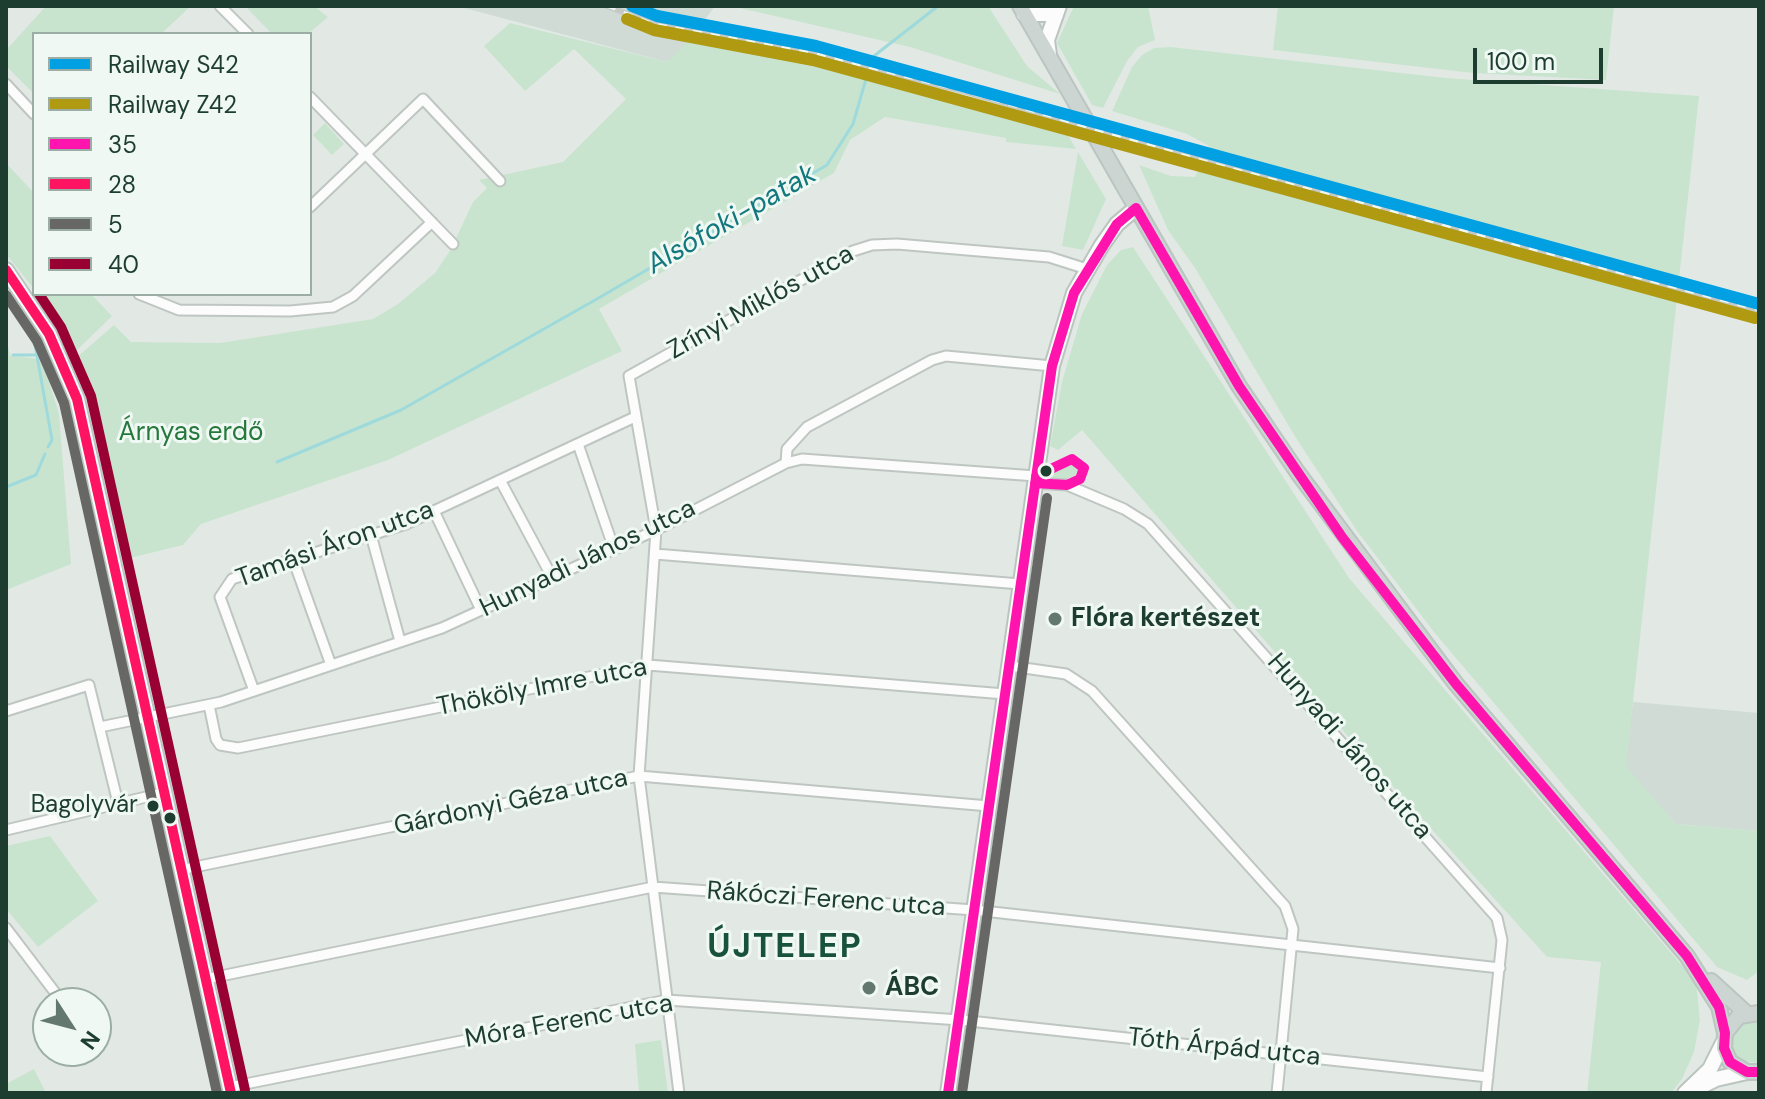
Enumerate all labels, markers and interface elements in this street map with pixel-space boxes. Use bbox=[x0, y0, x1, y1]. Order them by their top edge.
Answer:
legend bbox=[32, 32, 312, 296]
scale bar bbox=[1477, 32, 1607, 82]
text: 100 m bbox=[1487, 46, 1555, 77]
text: Railway S42 bbox=[108, 49, 239, 80]
text: Railway Z42 bbox=[108, 89, 237, 120]
text: 35 bbox=[108, 129, 137, 160]
water label: Alsófoki-patak bbox=[641, 158, 823, 282]
text: 28 bbox=[108, 169, 136, 200]
text: 5 bbox=[108, 209, 123, 240]
street label: Zrínyi Miklós utca bbox=[663, 239, 859, 367]
text: 40 bbox=[108, 249, 139, 280]
park label: Árnyas erdő bbox=[119, 417, 263, 449]
unlabelled marker bbox=[1038, 463, 1054, 479]
street label: Hunyadi János utca bbox=[475, 493, 701, 625]
street label: Tamási Áron utca bbox=[232, 495, 438, 595]
place label: Flóra kertészet bbox=[1071, 603, 1260, 635]
marker: Flóra kertészet bbox=[1046, 610, 1064, 628]
street label: Hunyadi János utca bbox=[1260, 648, 1438, 846]
street label: Thököly Imre utca bbox=[434, 652, 650, 724]
street label: Gárdonyi Géza utca bbox=[391, 763, 631, 843]
place label: Bagolyvár bbox=[31, 792, 138, 820]
marker: Bagolyvár bbox=[145, 798, 161, 814]
unlabelled marker bbox=[162, 810, 178, 826]
street label: Rákóczi Ferenc utca bbox=[706, 876, 946, 924]
district label: ÚJTELEP bbox=[707, 928, 863, 968]
place label: ÁBC bbox=[885, 972, 939, 1004]
marker: ÁBC bbox=[860, 979, 878, 997]
north arrow bbox=[32, 987, 112, 1067]
street label: Móra Ferenc utca bbox=[463, 988, 675, 1056]
street label: Tóth Árpád utca bbox=[1126, 1022, 1322, 1074]
text: N bbox=[74, 1025, 107, 1055]

